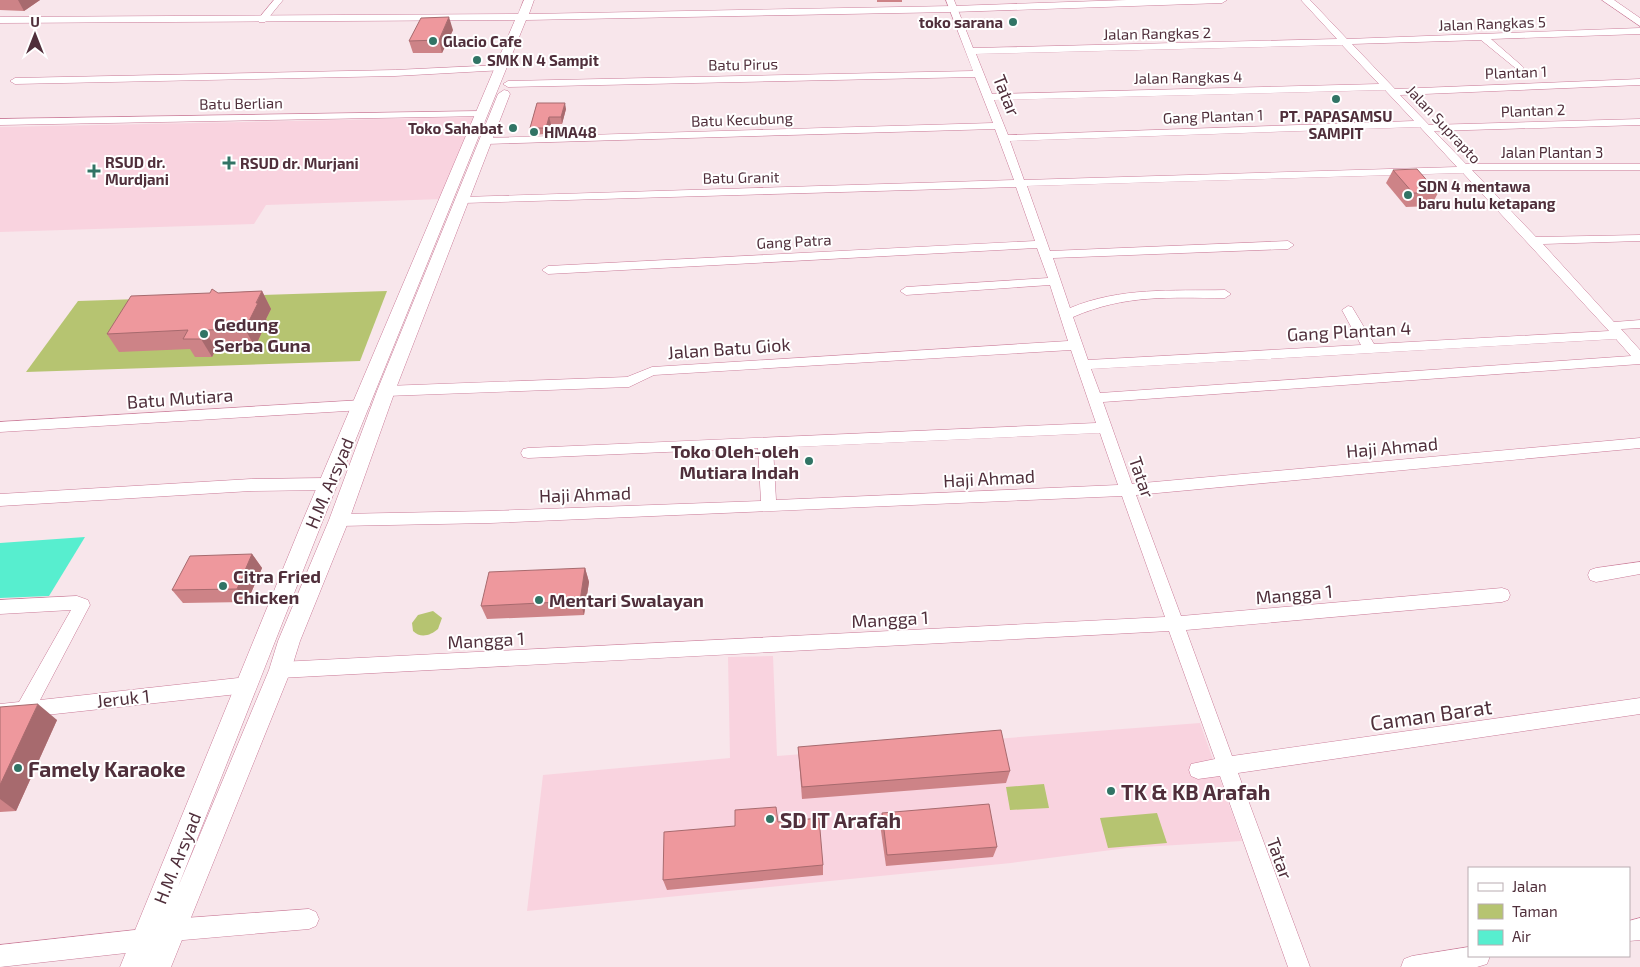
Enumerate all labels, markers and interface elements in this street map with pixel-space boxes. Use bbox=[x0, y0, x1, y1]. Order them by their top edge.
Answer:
north arrow bbox=[10, 10, 60, 60]
street label: Jalan Rangkas 5 bbox=[1438, 12, 1546, 34]
text: U bbox=[30, 13, 40, 30]
place label: toko sarana bbox=[919, 13, 1003, 31]
marker: toko sarana bbox=[1007, 16, 1019, 28]
street label: Jalan Rangkas 2 bbox=[1103, 23, 1211, 43]
place label: Glacio Cafe bbox=[443, 32, 522, 50]
marker: Glacio Cafe bbox=[427, 35, 439, 47]
place label: SMK N 4 Sampit bbox=[487, 51, 599, 69]
marker: SMK N 4 Sampit bbox=[471, 54, 483, 66]
street label: Batu Pirus bbox=[708, 54, 778, 74]
street label: Plantan 1 bbox=[1485, 62, 1547, 82]
street label: Jalan Rangkas 4 bbox=[1133, 67, 1243, 87]
street label: Tatar bbox=[989, 71, 1025, 119]
street label: Jalan Suprapto bbox=[1403, 81, 1485, 167]
street label: Batu Berlian bbox=[199, 93, 283, 113]
marker: PT. PAPASAMSU SAMPIT bbox=[1330, 93, 1342, 105]
street label: Plantan 2 bbox=[1500, 100, 1566, 120]
street label: Gang Plantan 1 bbox=[1163, 105, 1263, 127]
place label: PT. PAPASAMSU SAMPIT bbox=[1280, 107, 1392, 142]
street label: Batu Kecubung bbox=[691, 108, 794, 130]
place label: Toko Sahabat bbox=[408, 119, 503, 137]
marker: Toko Sahabat bbox=[507, 122, 519, 134]
place label: HMA48 bbox=[544, 123, 597, 141]
marker: HMA48 bbox=[528, 126, 540, 138]
street label: Jalan Plantan 3 bbox=[1501, 143, 1603, 161]
place label: RSUD dr. Murdjani bbox=[105, 153, 169, 188]
place label: RSUD dr. Murjani bbox=[240, 154, 359, 172]
marker: RSUD dr. Murjani bbox=[222, 156, 236, 170]
marker: RSUD dr. Murdjani bbox=[87, 164, 101, 178]
street label: Batu Granit bbox=[702, 167, 780, 187]
place label: SDN 4 mentawa baru hulu ketapang bbox=[1418, 177, 1556, 212]
marker: SDN 4 mentawa baru hulu ketapang bbox=[1402, 189, 1414, 201]
street label: Gang Patra bbox=[756, 230, 832, 252]
place label: Gedung Serba Guna bbox=[214, 313, 311, 356]
street label: Gang Plantan 4 bbox=[1286, 317, 1412, 345]
marker: Gedung Serba Guna bbox=[198, 328, 210, 340]
street label: Jalan Batu Giok bbox=[667, 333, 791, 363]
street label: Batu Mutiara bbox=[126, 383, 234, 413]
street label: Haji Ahmad bbox=[1345, 432, 1439, 462]
street label: H.M. Arsyad bbox=[300, 434, 358, 532]
place label: Toko Oleh-oleh Mutiara Indah bbox=[671, 440, 799, 483]
street label: Tatar bbox=[1125, 453, 1159, 501]
marker: Toko Oleh-oleh Mutiara Indah bbox=[803, 455, 815, 467]
street label: Haji Ahmad bbox=[942, 465, 1036, 491]
street label: Haji Ahmad bbox=[539, 481, 631, 507]
place label: Citra Fried Chicken bbox=[233, 565, 321, 608]
marker: Citra Fried Chicken bbox=[217, 580, 229, 592]
street label: Mangga 1 bbox=[1255, 580, 1333, 608]
place label: Mentari Swalayan bbox=[549, 589, 704, 611]
marker: Mentari Swalayan bbox=[533, 594, 545, 606]
street label: Mangga 1 bbox=[851, 606, 929, 632]
street label: Mangga 1 bbox=[447, 627, 525, 653]
street label: Jeruk 1 bbox=[95, 684, 151, 712]
street label: Caman Barat bbox=[1368, 693, 1494, 735]
place label: Famely Karaoke bbox=[28, 756, 186, 782]
marker: Famely Karaoke bbox=[12, 762, 24, 774]
place label: TK & KB Arafah bbox=[1121, 779, 1270, 804]
marker: TK & KB Arafah bbox=[1105, 785, 1117, 797]
place label: SD IT Arafah bbox=[780, 807, 901, 832]
street label: H.M. Arsyad bbox=[149, 809, 205, 907]
marker: SD IT Arafah bbox=[764, 813, 776, 825]
street label: Tatar bbox=[1262, 834, 1298, 882]
legend bbox=[1468, 867, 1630, 957]
text: Jalan bbox=[1512, 877, 1547, 895]
text: Taman bbox=[1512, 902, 1558, 920]
text: Air bbox=[1512, 927, 1531, 945]

